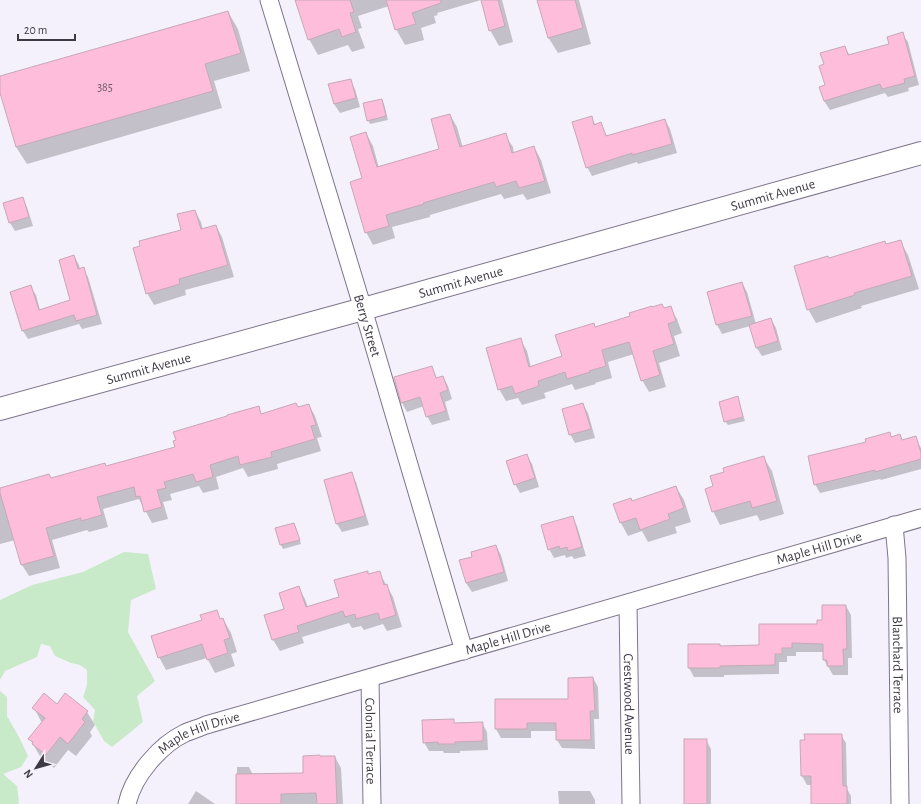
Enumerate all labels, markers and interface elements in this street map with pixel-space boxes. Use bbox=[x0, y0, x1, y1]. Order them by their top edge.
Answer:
scale bar bbox=[18, 16, 75, 42]
text: 20 m bbox=[24, 24, 47, 36]
house number: 385 bbox=[97, 81, 113, 93]
street label: Summit Avenue bbox=[729, 177, 817, 214]
street label: Summit Avenue bbox=[417, 264, 505, 301]
street label: Berry Street bbox=[351, 293, 383, 359]
street label: Summit Avenue bbox=[105, 351, 192, 387]
street label: Maple Hill Drive bbox=[775, 529, 864, 567]
street label: Blanchard Terrace bbox=[890, 616, 905, 714]
street label: Maple Hill Drive bbox=[464, 620, 552, 658]
street label: Crestwood Avenue bbox=[621, 653, 636, 755]
street label: Colonial Terrace bbox=[362, 698, 378, 784]
street label: Maple Hill Drive bbox=[156, 710, 241, 757]
north arrow bbox=[16, 748, 56, 788]
text: N bbox=[22, 767, 35, 780]

